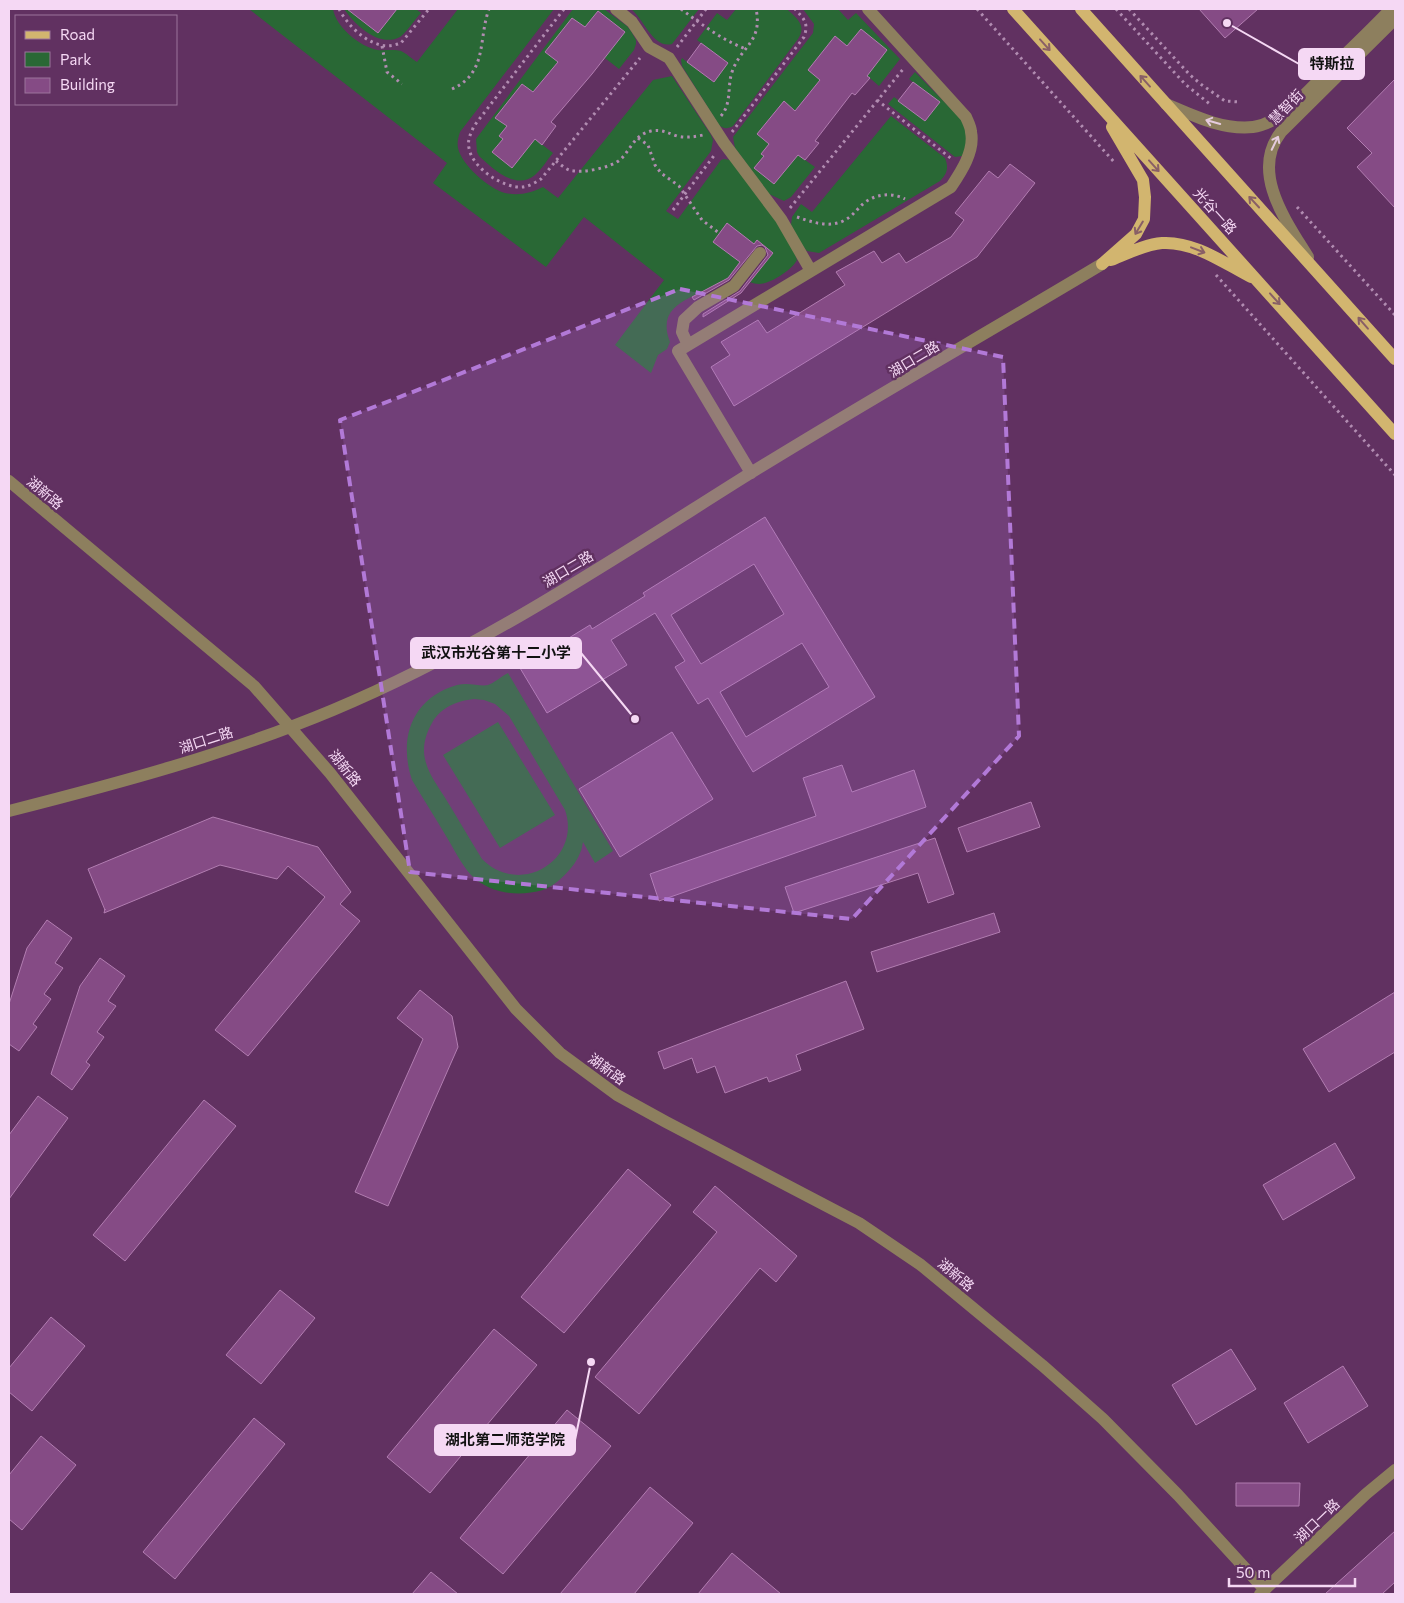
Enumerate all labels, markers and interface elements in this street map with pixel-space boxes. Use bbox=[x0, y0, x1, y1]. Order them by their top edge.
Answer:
legend bbox=[15, 15, 178, 105]
text: Road bbox=[60, 25, 95, 43]
one-way arrow bbox=[1039, 39, 1051, 52]
callout: 特斯拉 bbox=[1299, 49, 1364, 79]
text: Park bbox=[60, 50, 91, 68]
text: 特斯拉 bbox=[1309, 54, 1355, 72]
text: Building bbox=[60, 75, 115, 93]
one-way arrow bbox=[1140, 75, 1151, 88]
street label: 慧智街 bbox=[1265, 86, 1306, 128]
one-way arrow bbox=[1206, 117, 1222, 127]
one-way arrow bbox=[1270, 136, 1280, 151]
one-way arrow bbox=[1148, 159, 1160, 172]
street label: 光谷一路 bbox=[1190, 184, 1240, 237]
one-way arrow bbox=[1248, 196, 1260, 209]
one-way arrow bbox=[1134, 220, 1144, 234]
one-way arrow bbox=[1190, 246, 1206, 255]
one-way arrow bbox=[1269, 293, 1281, 306]
one-way arrow bbox=[1357, 316, 1369, 329]
street label: 湖口二路 bbox=[885, 337, 942, 380]
street label: 湖新路 bbox=[24, 473, 67, 513]
street label: 湖口二路 bbox=[539, 547, 596, 590]
callout: 武汉市光谷第十二小学 bbox=[411, 638, 581, 668]
text: 武汉市光谷第十二小学 bbox=[421, 643, 571, 661]
street label: 湖口二路 bbox=[177, 723, 235, 756]
street label: 湖新路 bbox=[326, 746, 365, 789]
street label: 湖新路 bbox=[585, 1049, 629, 1088]
street label: 湖新路 bbox=[935, 1255, 978, 1295]
callout: 湖北第二师范学院 bbox=[435, 1425, 575, 1455]
text: 湖北第二师范学院 bbox=[445, 1430, 565, 1448]
street label: 湖口一路 bbox=[1291, 1495, 1343, 1546]
scale bar bbox=[1229, 1556, 1355, 1588]
text: 50 m bbox=[1236, 1563, 1270, 1581]

